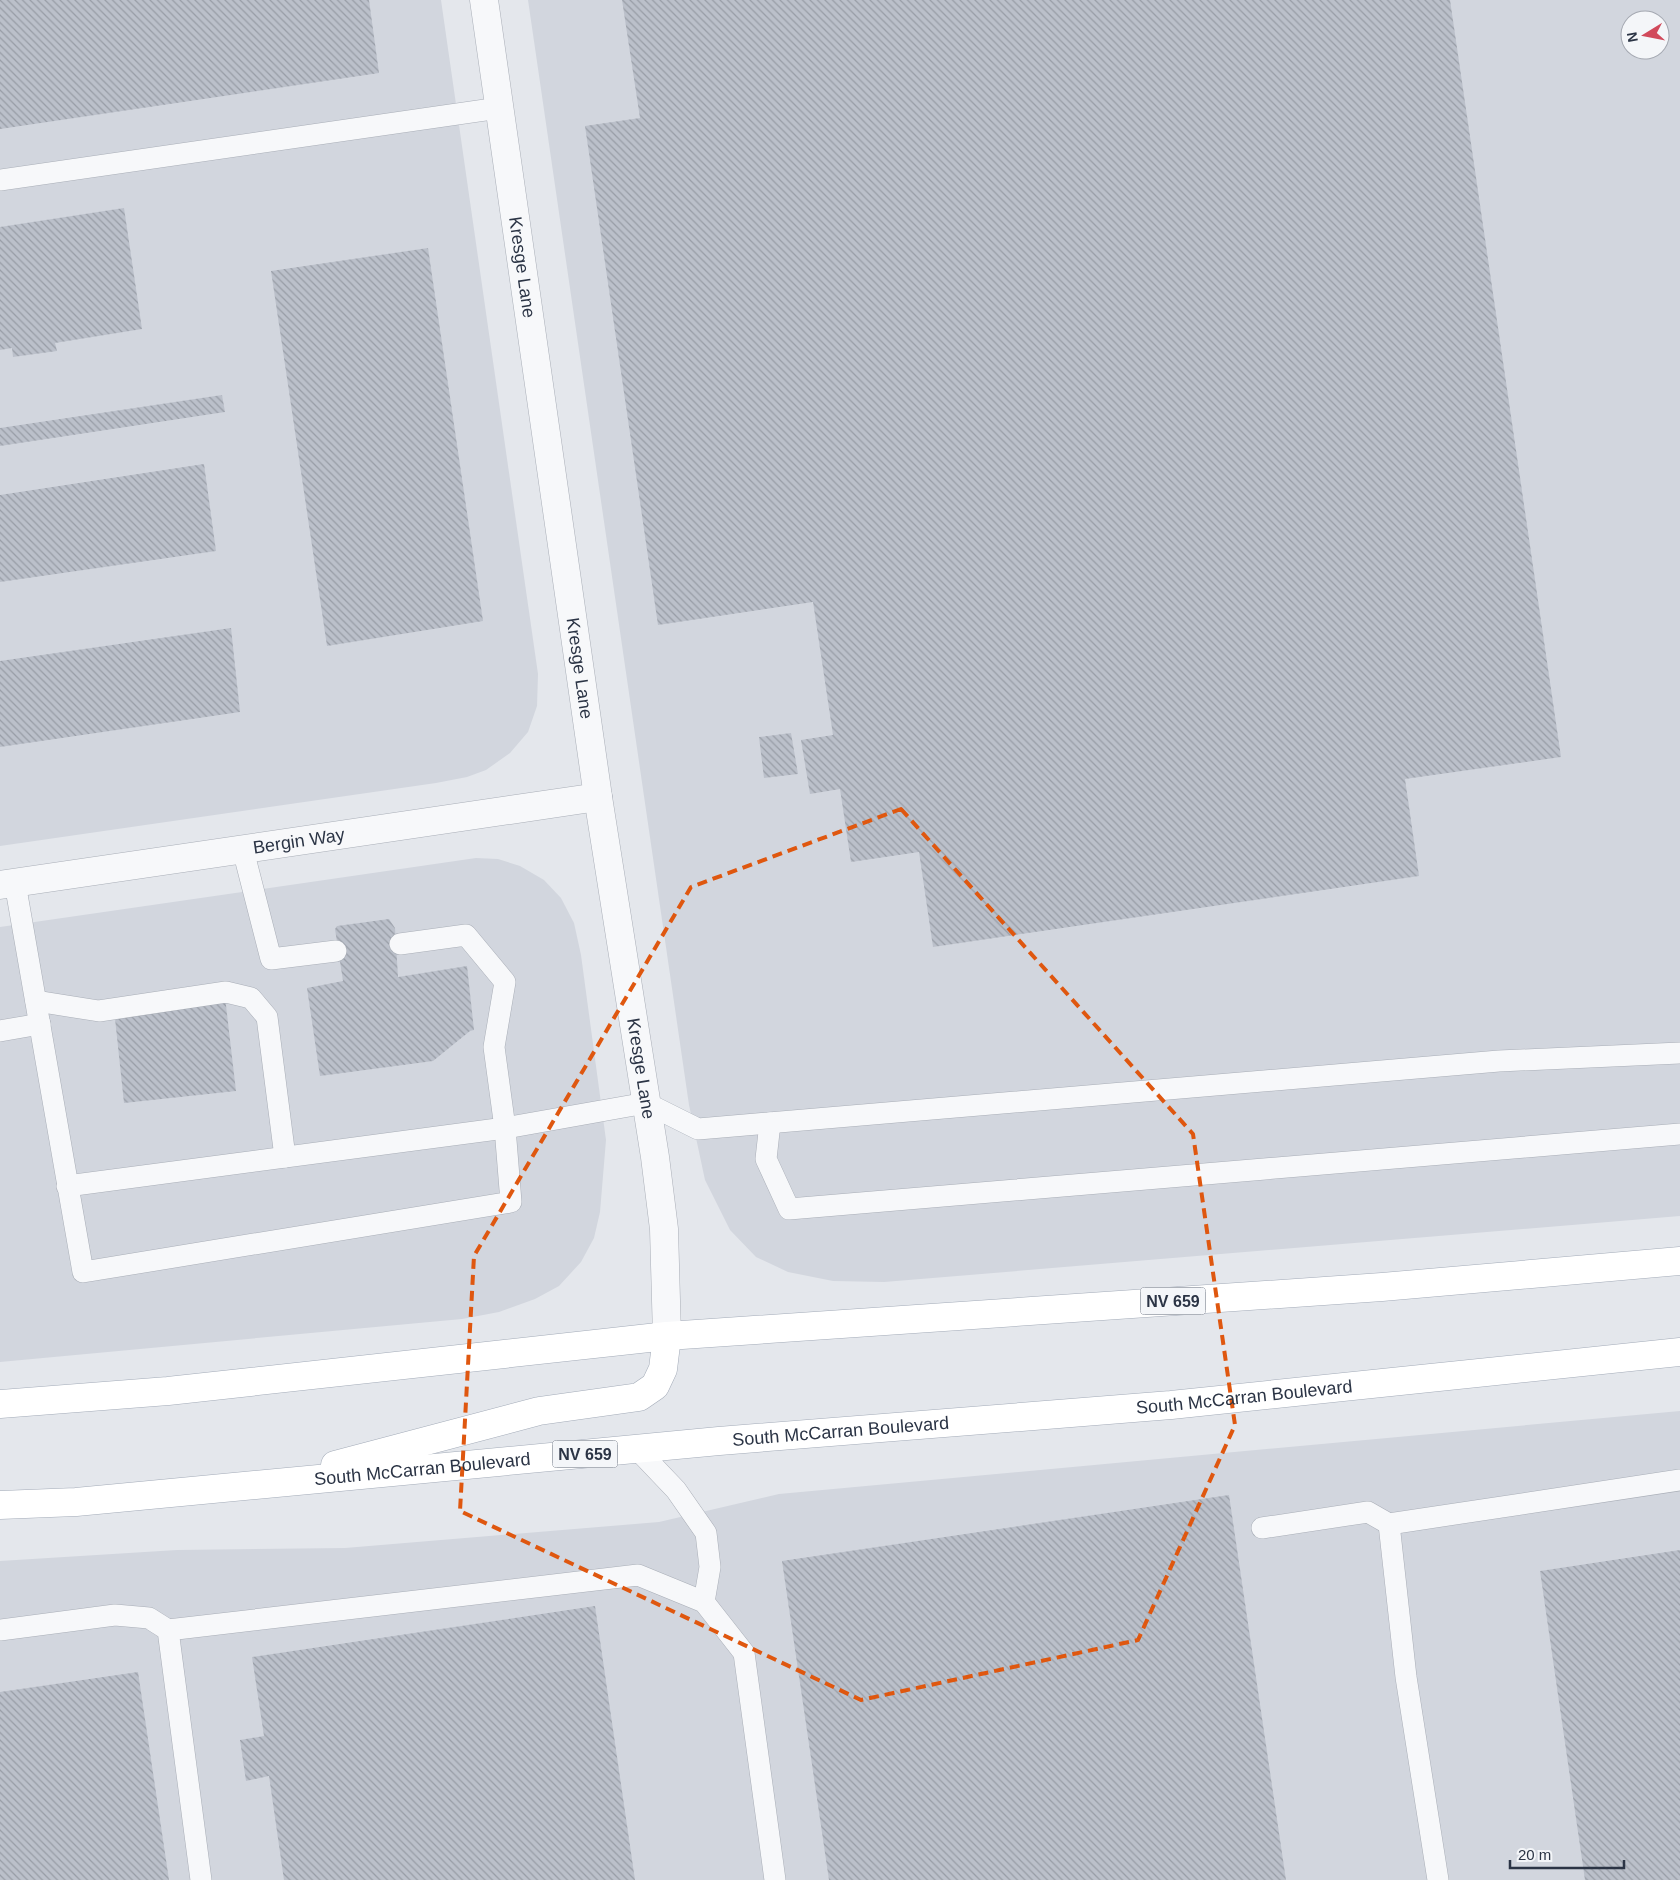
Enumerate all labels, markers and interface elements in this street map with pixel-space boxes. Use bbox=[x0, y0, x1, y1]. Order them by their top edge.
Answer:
north arrow bbox=[1620, 10, 1670, 60]
text: N bbox=[1623, 31, 1641, 44]
street label: Kresge Lane bbox=[505, 215, 539, 319]
street label: Kresge Lane bbox=[562, 616, 597, 720]
street label: Bergin Way bbox=[252, 824, 346, 858]
street label: Kresge Lane bbox=[623, 1017, 659, 1121]
road number: NV 659 bbox=[1140, 1288, 1206, 1314]
street label: South McCarran Boulevard bbox=[1135, 1376, 1353, 1418]
street label: South McCarran Boulevard bbox=[732, 1413, 950, 1450]
road number: NV 659 bbox=[552, 1440, 618, 1468]
street label: South McCarran Boulevard bbox=[313, 1449, 531, 1489]
scale bar bbox=[1510, 1838, 1624, 1870]
text: 20 m bbox=[1518, 1846, 1551, 1863]

